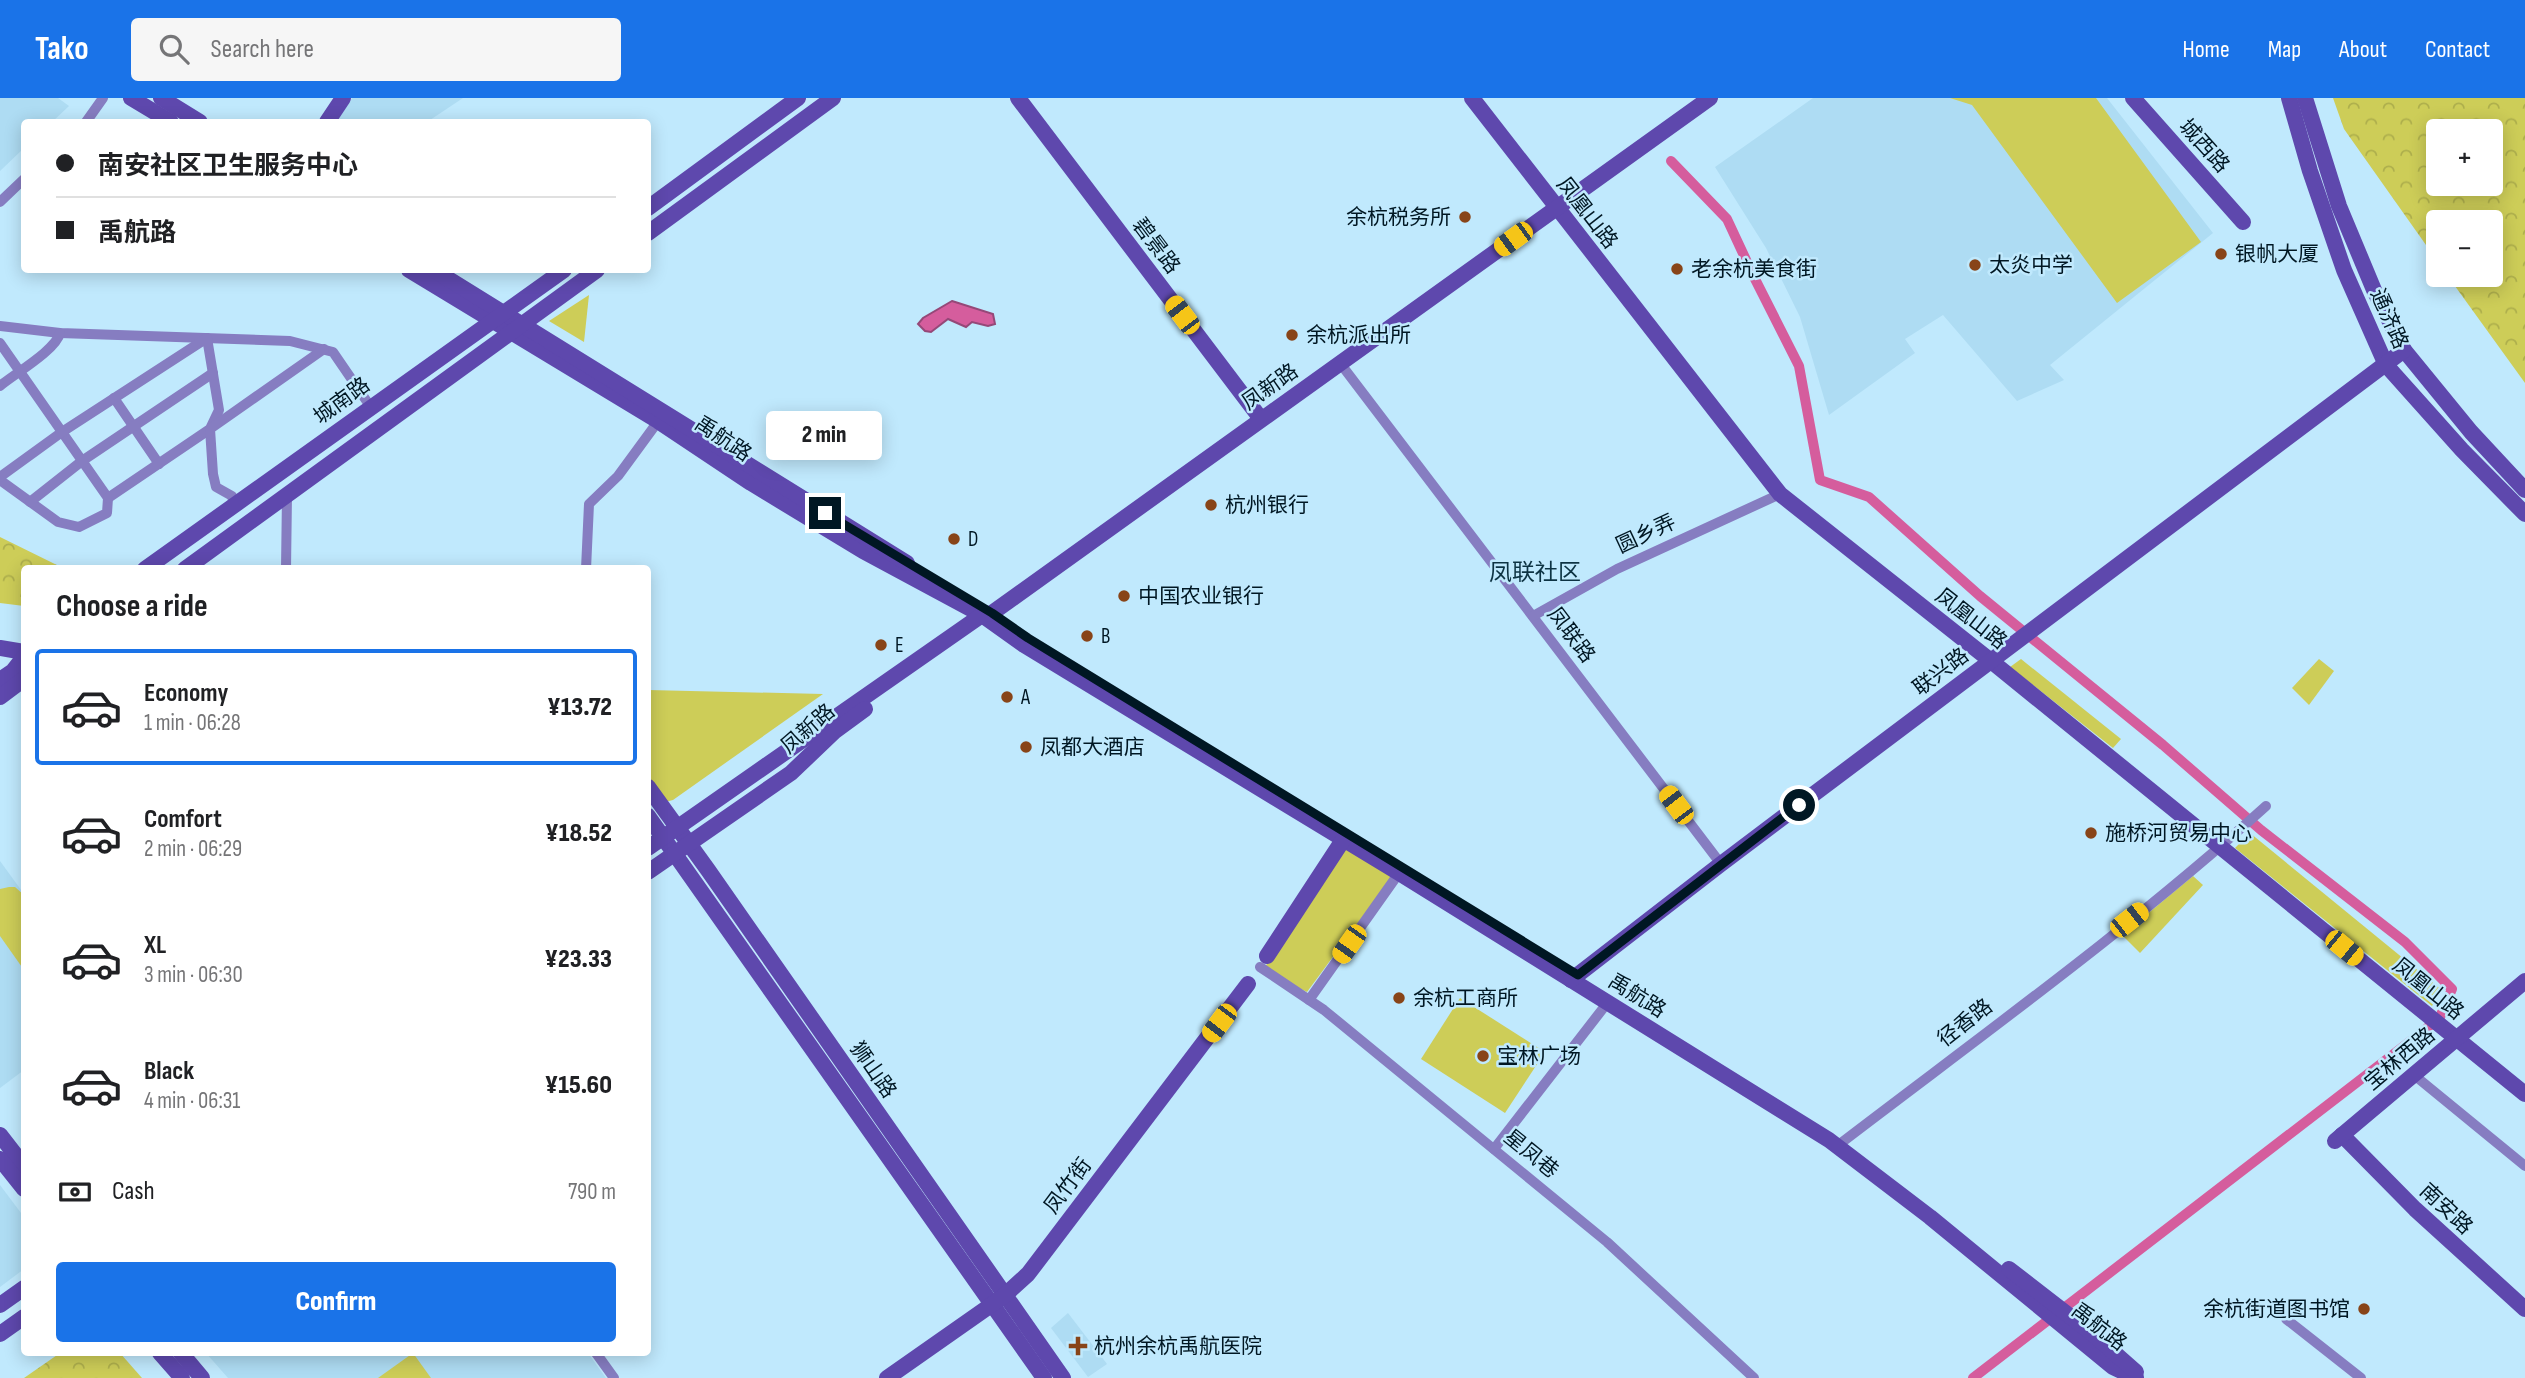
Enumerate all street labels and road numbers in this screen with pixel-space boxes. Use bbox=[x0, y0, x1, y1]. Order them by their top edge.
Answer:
street label: 城西路 bbox=[2174, 114, 2234, 178]
street label: 凤凰山路 bbox=[1551, 172, 1623, 254]
street label: 碧景路 bbox=[1127, 213, 1185, 279]
street label: 通济路 bbox=[2365, 285, 2413, 353]
street label: 凤新路 bbox=[1237, 359, 1303, 415]
street label: 城南路 bbox=[309, 372, 375, 430]
street label: 禹航路 bbox=[690, 411, 756, 467]
street label: 圆乡弄 bbox=[1612, 509, 1680, 559]
street label: 凤凰山路 bbox=[1930, 583, 2012, 655]
street label: 凤联路 bbox=[1542, 602, 1600, 668]
street label: 联兴路 bbox=[1908, 643, 1974, 701]
street label: 凤新路 bbox=[776, 699, 840, 759]
street label: 凤凰山路 bbox=[2387, 953, 2469, 1025]
street label: 禹航路 bbox=[1604, 969, 1670, 1023]
street label: 径香路 bbox=[1932, 994, 1998, 1052]
street label: 宝林西路 bbox=[2360, 1022, 2440, 1096]
street label: 狮山路 bbox=[845, 1037, 901, 1103]
street label: 星凤巷 bbox=[1499, 1124, 1563, 1184]
street label: 凤竹街 bbox=[1039, 1153, 1097, 1219]
street label: 南安路 bbox=[2414, 1178, 2478, 1240]
street label: 禹航路 bbox=[2066, 1298, 2132, 1356]

